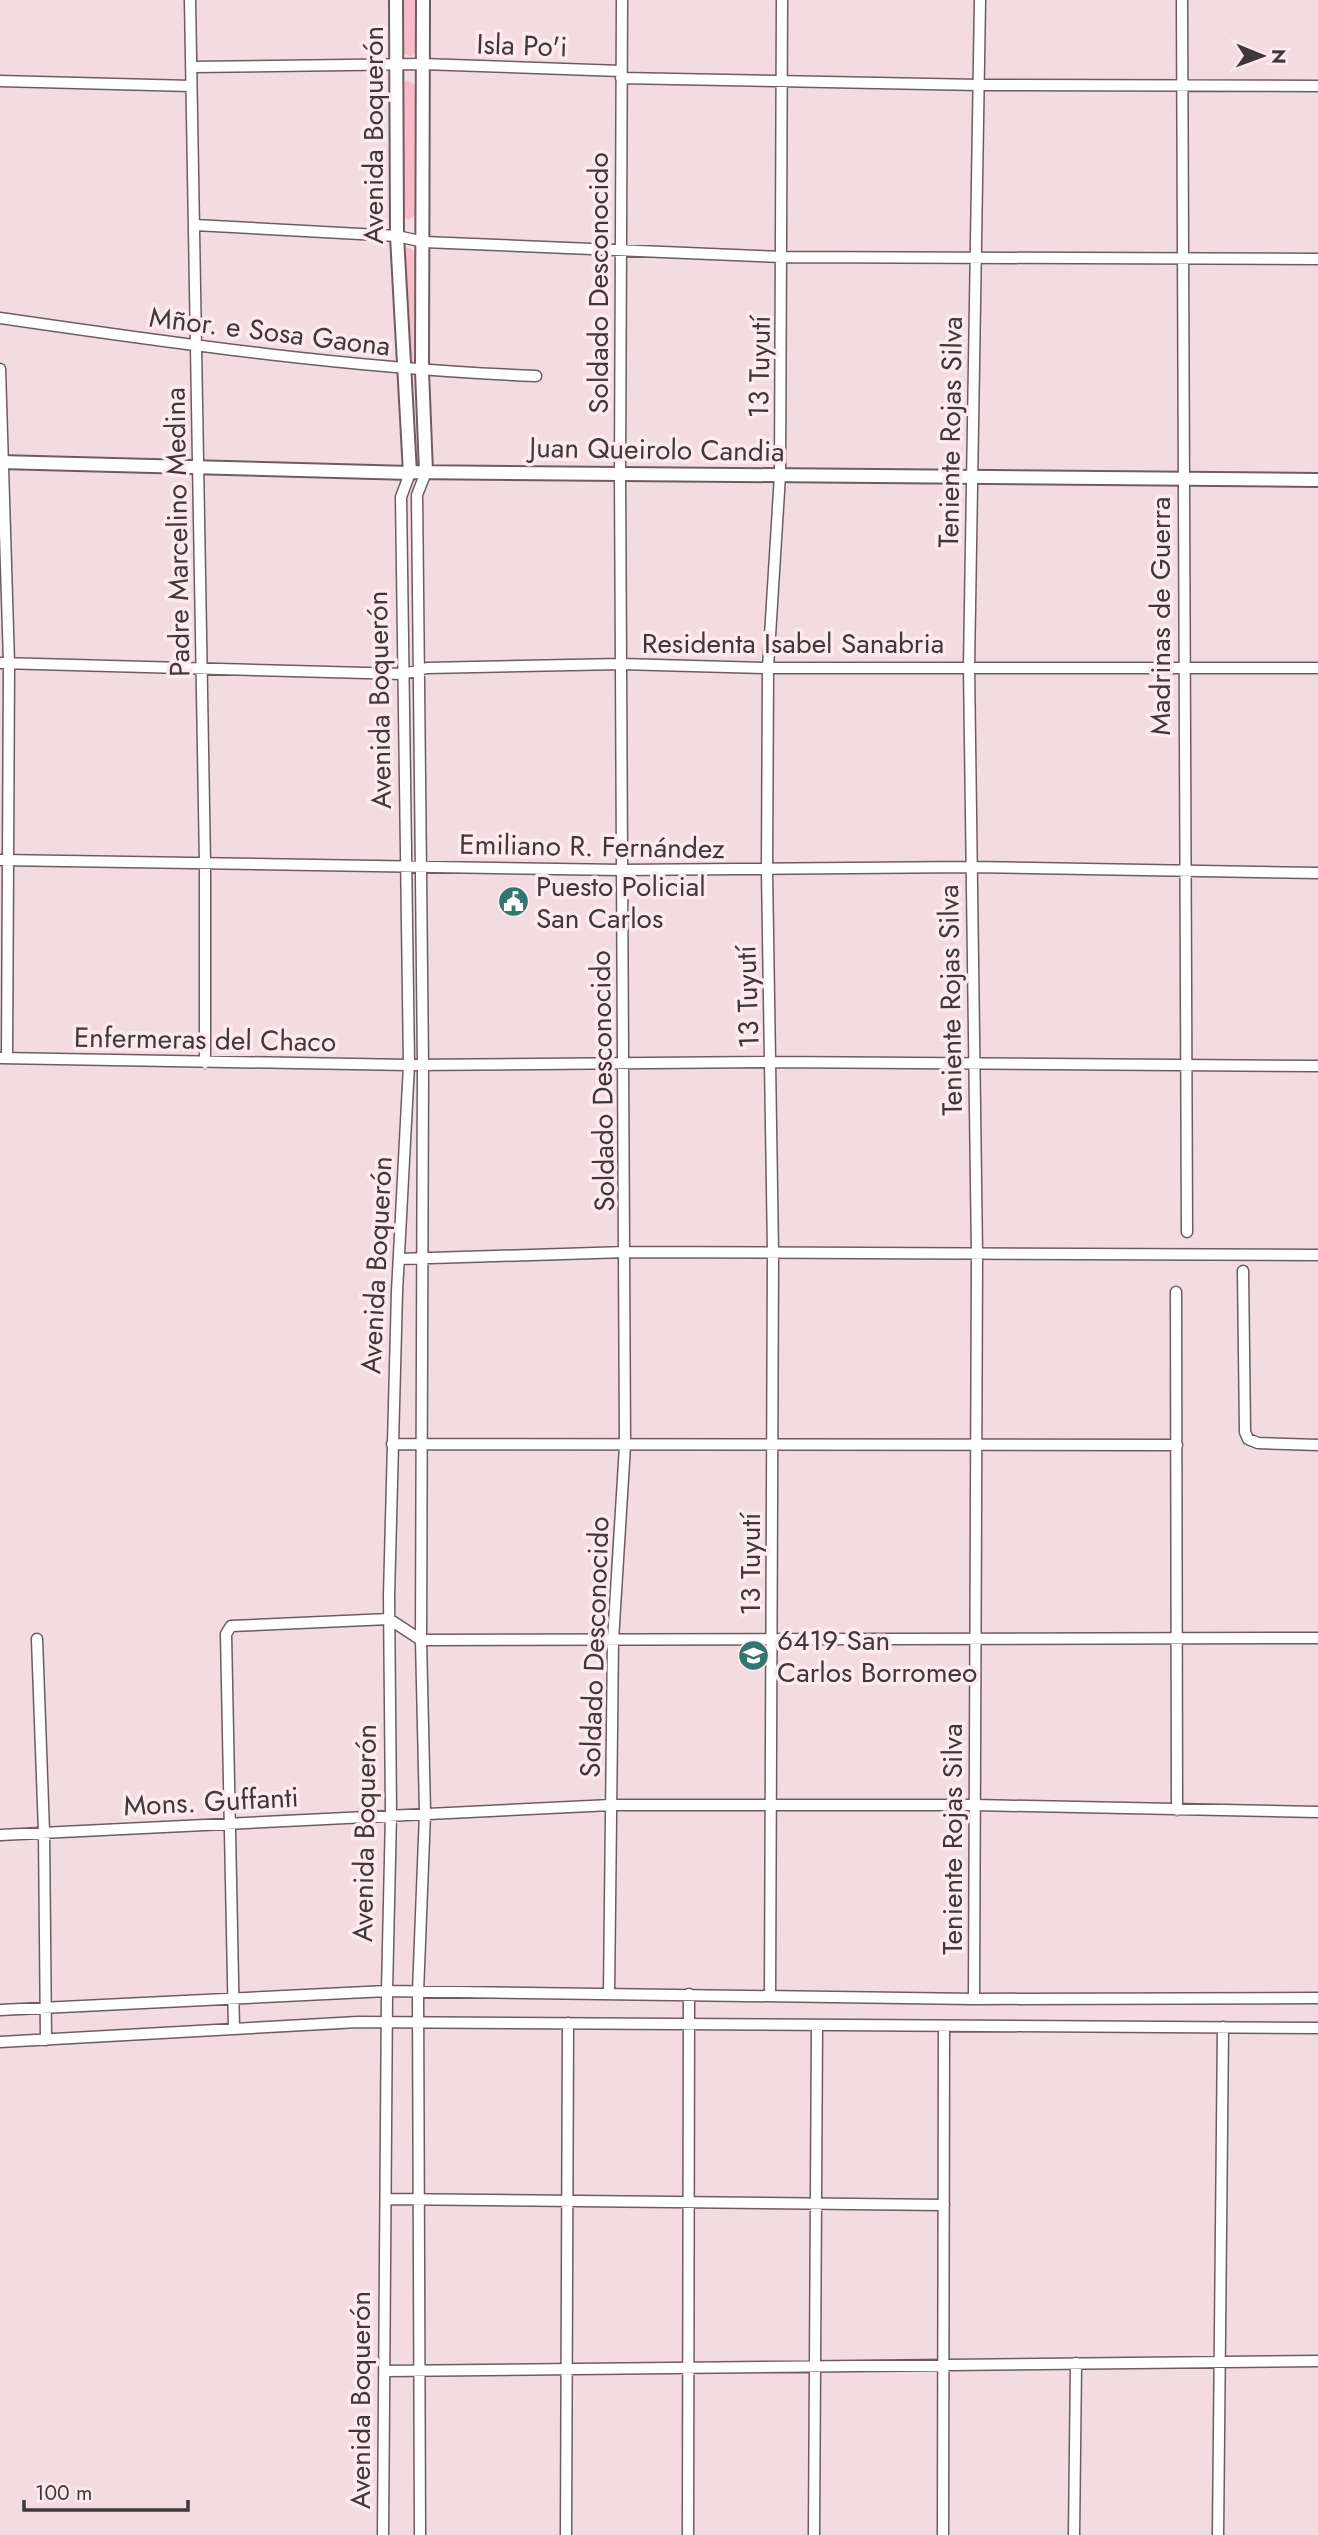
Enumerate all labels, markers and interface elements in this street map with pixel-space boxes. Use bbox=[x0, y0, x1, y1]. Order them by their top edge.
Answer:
north arrow bbox=[1227, 21, 1297, 91]
street label: Isla Po'i bbox=[476, 23, 568, 68]
street label: Avenida Boquerón bbox=[353, 26, 394, 244]
text: N bbox=[1265, 49, 1292, 64]
street label: Soldado Desconocido bbox=[578, 152, 619, 414]
street label: Mñor. e Sosa Gaona bbox=[147, 296, 393, 367]
street label: 13 Tuyutí bbox=[738, 314, 781, 419]
street label: Teniente Rojas Silva bbox=[928, 316, 973, 548]
street label: Padre Marcelino Medina bbox=[154, 387, 201, 677]
street label: Juan Queirolo Candia bbox=[525, 427, 785, 472]
street label: Madrinas de Guerra bbox=[1140, 496, 1181, 736]
street label: Avenida Boquerón bbox=[357, 590, 402, 810]
street label: Residenta Isabel Sanabria bbox=[642, 623, 944, 664]
street label: Emiliano R. Fernández bbox=[459, 824, 725, 869]
place label: Puesto Policial San Carlos bbox=[536, 866, 706, 939]
street label: Teniente Rojas Silva bbox=[928, 884, 973, 1116]
public building icon: Puesto Policial San Carlos bbox=[496, 885, 530, 919]
street label: 13 Tuyutí bbox=[725, 943, 770, 1049]
street label: Soldado Desconocido bbox=[580, 950, 625, 1212]
street label: Enfermeras del Chaco bbox=[73, 1017, 337, 1062]
street label: Avenida Boquerón bbox=[350, 1155, 403, 1375]
street label: 13 Tuyutí bbox=[730, 1511, 771, 1615]
street label: Soldado Desconocido bbox=[569, 1516, 620, 1778]
place label: 6419 San Carlos Borromeo bbox=[777, 1620, 977, 1693]
school or university icon: 6419 San Carlos Borromeo bbox=[737, 1639, 771, 1673]
street label: Avenida Boquerón bbox=[342, 1723, 387, 1943]
street label: Teniente Rojas Silva bbox=[932, 1723, 973, 1955]
street label: Mons. Guffanti bbox=[122, 1776, 300, 1827]
street label: Avenida Boquerón bbox=[340, 2291, 381, 2509]
scale bar bbox=[24, 2468, 189, 2512]
text: 100 m bbox=[35, 2478, 92, 2508]

